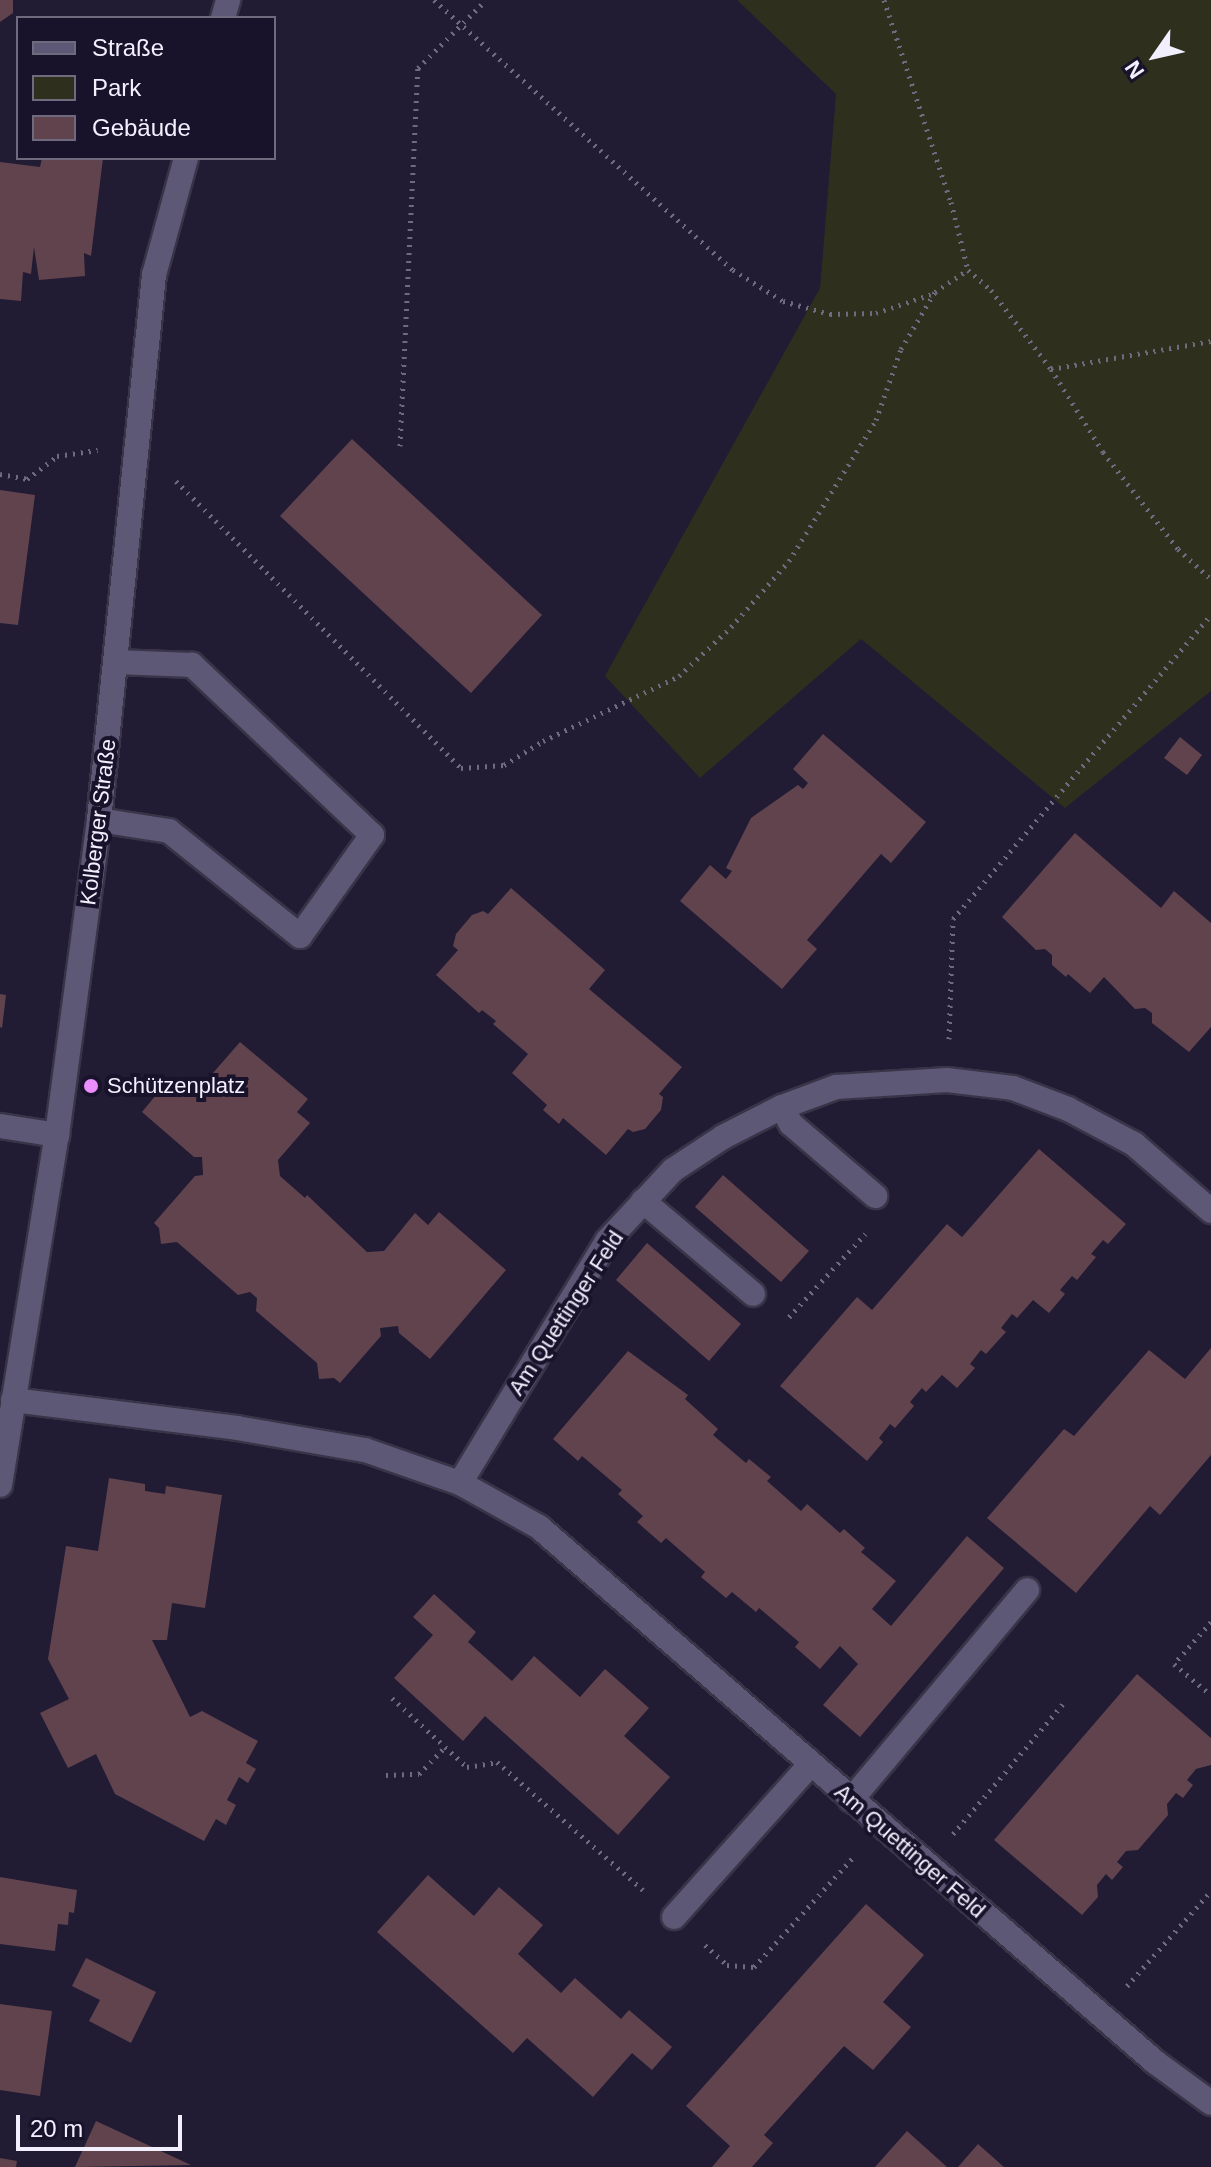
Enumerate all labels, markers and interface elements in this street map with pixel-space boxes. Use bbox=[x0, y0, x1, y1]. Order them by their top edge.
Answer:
legend bbox=[16, 16, 276, 160]
north arrow bbox=[1115, 16, 1195, 96]
text: Straße bbox=[92, 34, 164, 61]
text: N bbox=[1120, 56, 1149, 83]
text: Park bbox=[92, 74, 141, 101]
text: Gebäude bbox=[92, 114, 191, 141]
street label: Kolberger Straße bbox=[75, 737, 121, 907]
place label: Schützenplatz bbox=[107, 1073, 245, 1099]
marker: Schützenplatz bbox=[82, 1077, 100, 1095]
street label: Am Quettinger Feld bbox=[503, 1226, 629, 1400]
street label: Am Quettinger Feld bbox=[829, 1778, 991, 1924]
scale bar bbox=[20, 2099, 186, 2149]
text: 20 m bbox=[30, 2115, 83, 2142]

